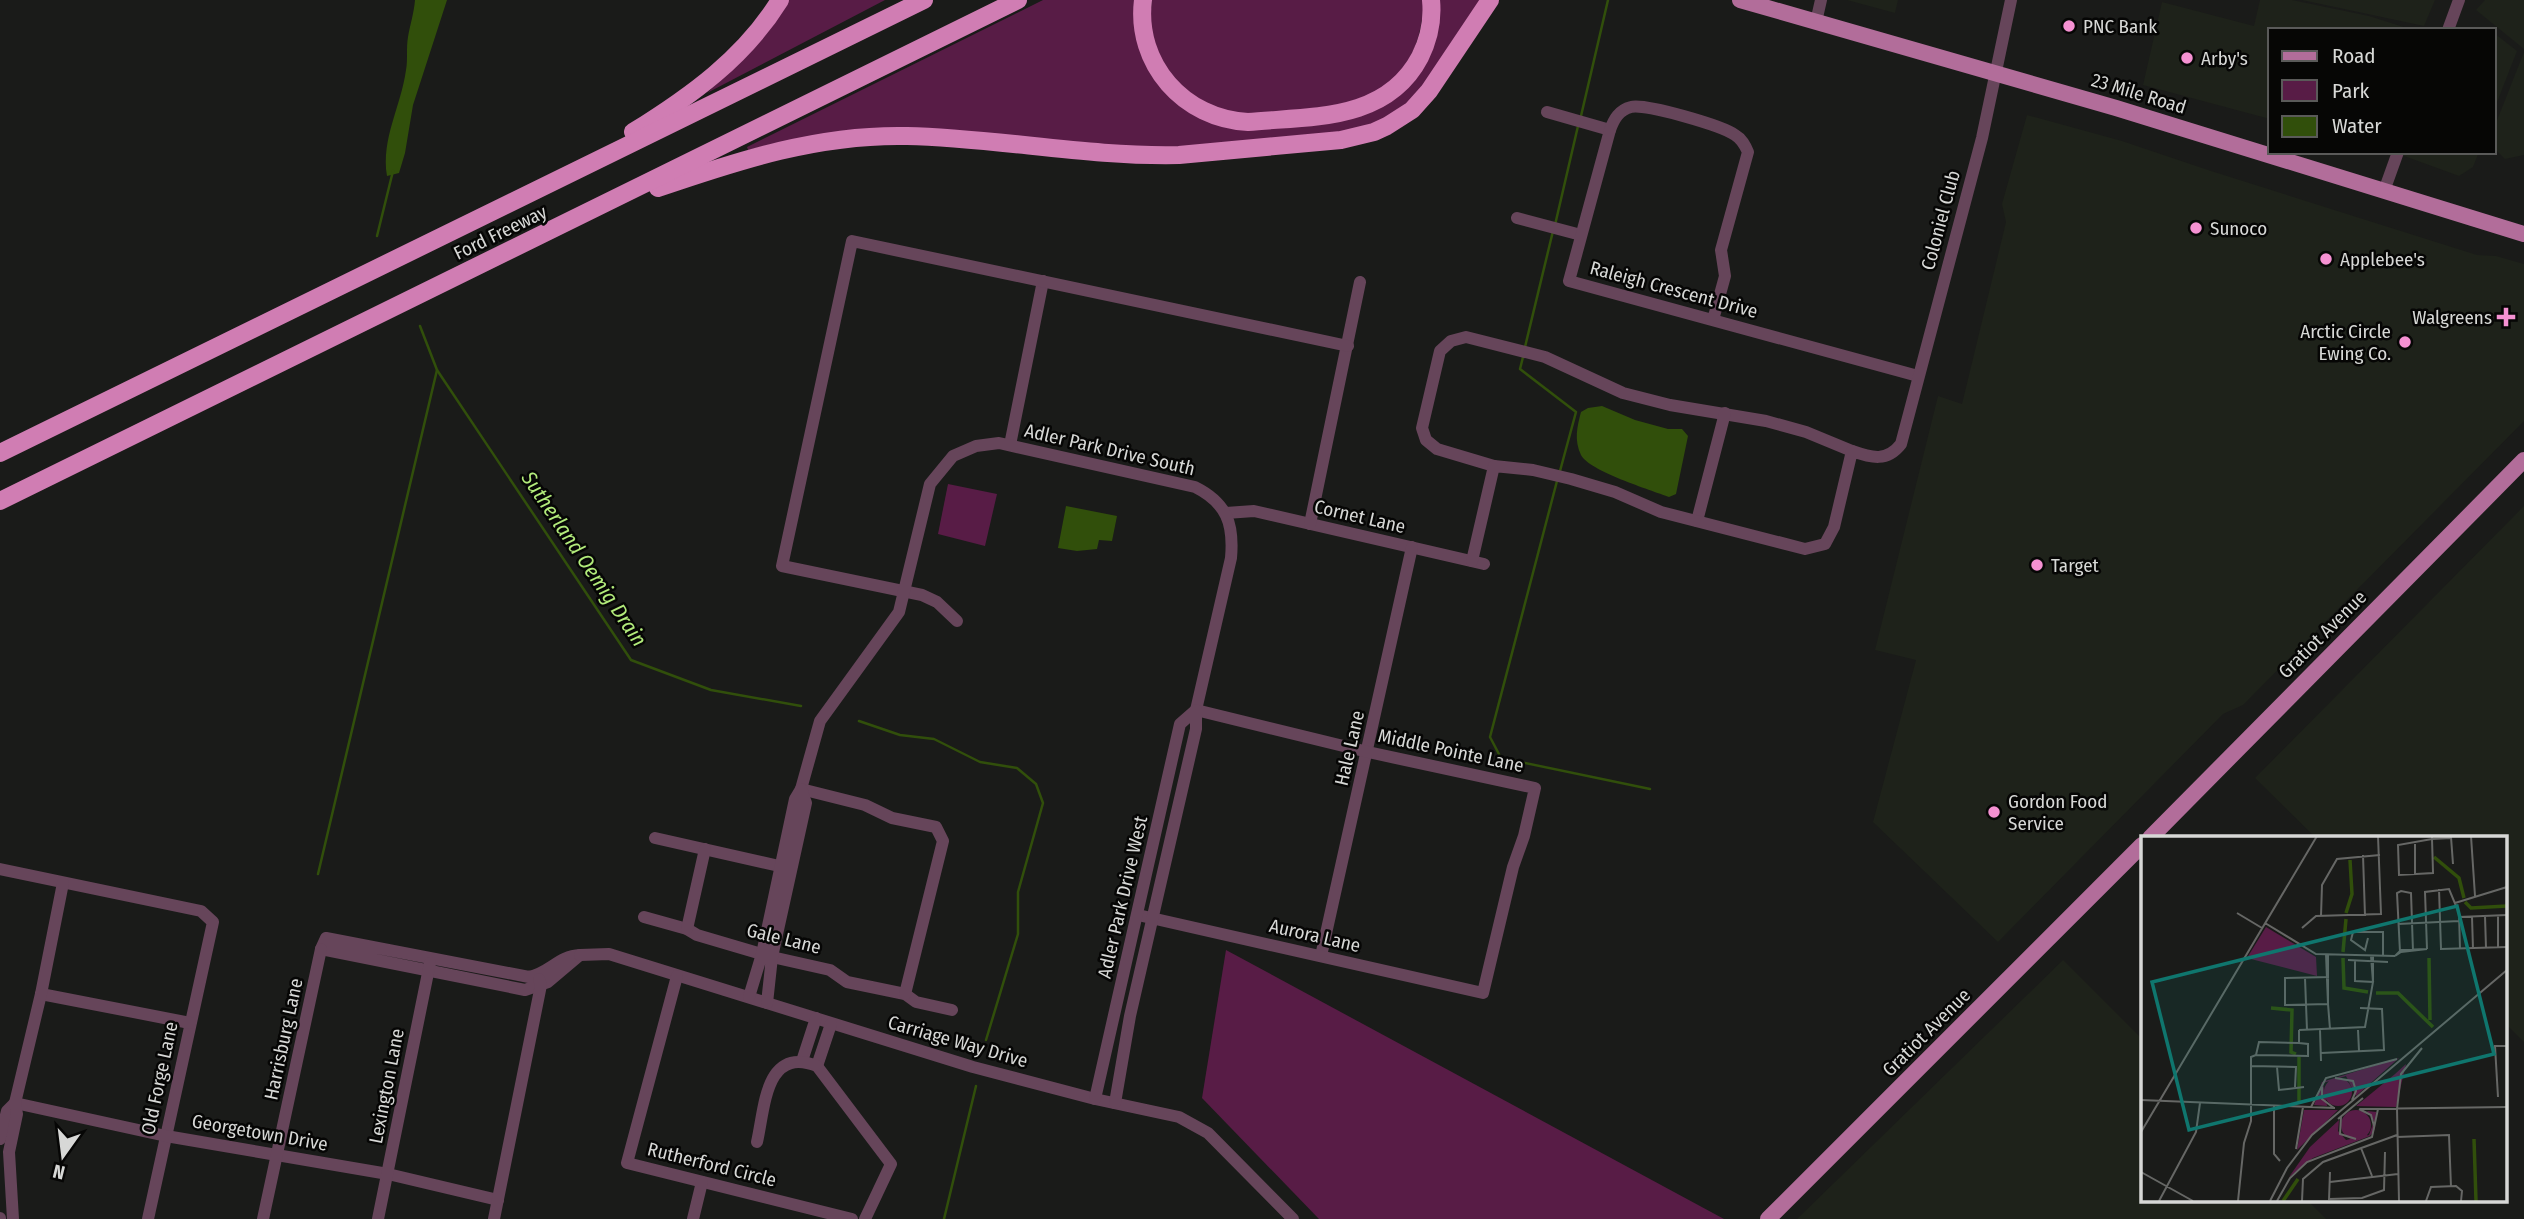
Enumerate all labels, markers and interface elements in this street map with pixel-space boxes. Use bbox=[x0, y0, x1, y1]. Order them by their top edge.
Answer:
place label: PNC Bank bbox=[2083, 15, 2157, 38]
marker: PNC Bank bbox=[2061, 18, 2077, 34]
legend bbox=[2268, 28, 2496, 154]
text: Road bbox=[2332, 43, 2376, 69]
place label: Arby's bbox=[2201, 47, 2248, 70]
marker: Arby's bbox=[2179, 50, 2195, 66]
street label: 23 Mile Road bbox=[2089, 68, 2189, 119]
text: Park bbox=[2332, 78, 2370, 104]
text: Water bbox=[2332, 113, 2382, 139]
street label: Coloniel Club bbox=[1916, 168, 1965, 273]
street label: Ford Freeway bbox=[450, 200, 551, 265]
place label: Sunoco bbox=[2210, 217, 2267, 240]
marker: Sunoco bbox=[2188, 220, 2204, 236]
place label: Applebee's bbox=[2340, 248, 2425, 271]
marker: Applebee's bbox=[2318, 251, 2334, 267]
street label: Raleigh Crescent Drive bbox=[1587, 256, 1760, 323]
place label: Walgreens bbox=[2412, 306, 2492, 329]
marker: Walgreens bbox=[2498, 309, 2514, 325]
place label: Arctic Circle Ewing Co. bbox=[2300, 320, 2391, 365]
marker: Arctic Circle Ewing Co. bbox=[2397, 334, 2413, 350]
street label: Adler Park Drive South bbox=[1022, 419, 1197, 480]
water label: Sutherland Oemig Drain bbox=[515, 466, 652, 652]
street label: Cornet Lane bbox=[1312, 495, 1408, 538]
place label: Target bbox=[2051, 554, 2100, 577]
marker: Target bbox=[2029, 557, 2045, 573]
street label: Gratiot Avenue bbox=[2274, 586, 2371, 683]
street label: Hale Lane bbox=[1330, 708, 1369, 788]
street label: Middle Pointe Lane bbox=[1376, 724, 1526, 777]
place label: Gordon Food Service bbox=[2008, 790, 2107, 835]
marker: Gordon Food Service bbox=[1986, 804, 2002, 820]
street label: Adler Park Drive West bbox=[1093, 813, 1153, 981]
inset map bbox=[2141, 836, 2506, 1202]
street label: Aurora Lane bbox=[1267, 914, 1363, 957]
street label: Gale Lane bbox=[744, 918, 823, 959]
street label: Harrisburg Lane bbox=[259, 976, 308, 1102]
street label: Gratiot Avenue bbox=[1878, 984, 1975, 1081]
street label: Carriage Way Drive bbox=[885, 1011, 1030, 1072]
street label: Old Forge Lane bbox=[136, 1019, 183, 1137]
street label: Lexington Lane bbox=[364, 1027, 409, 1146]
street label: Georgetown Drive bbox=[190, 1109, 330, 1156]
north arrow bbox=[28, 1121, 98, 1191]
street label: Rutherford Circle bbox=[645, 1137, 779, 1192]
text: N bbox=[51, 1159, 67, 1185]

